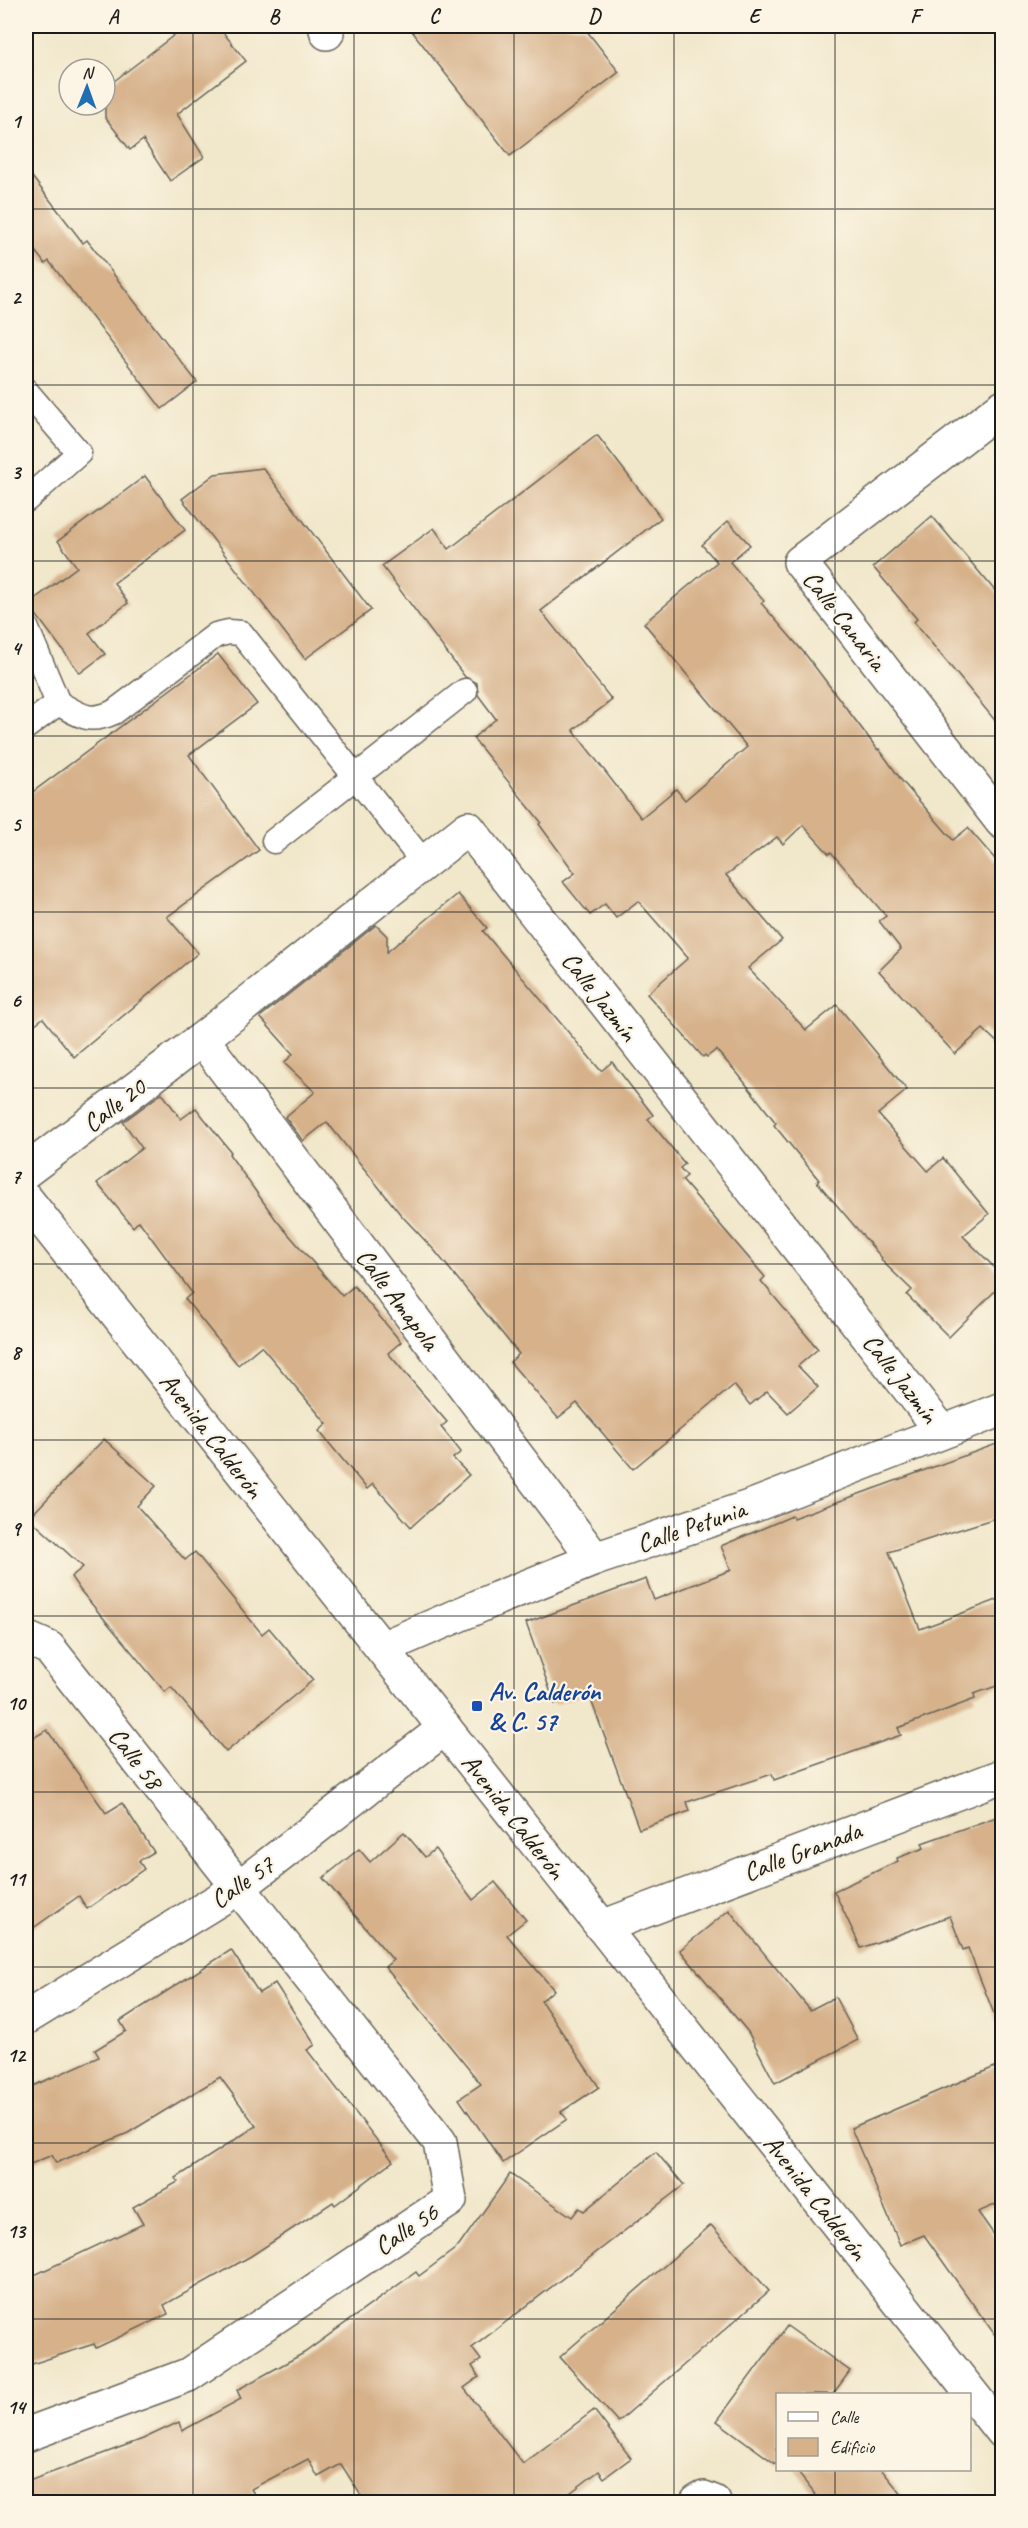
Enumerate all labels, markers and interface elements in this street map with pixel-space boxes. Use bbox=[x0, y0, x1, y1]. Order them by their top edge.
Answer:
text: A bbox=[108, 4, 120, 29]
text: B bbox=[269, 4, 281, 29]
text: C bbox=[429, 4, 441, 29]
text: D bbox=[588, 4, 602, 29]
text: E bbox=[749, 4, 763, 29]
text: F bbox=[910, 4, 924, 29]
north arrow bbox=[57, 57, 117, 117]
text: N bbox=[82, 63, 95, 83]
text: 1 bbox=[12, 109, 23, 134]
text: 2 bbox=[12, 285, 23, 310]
text: 3 bbox=[12, 460, 23, 485]
street label: Calle Canaria bbox=[795, 564, 895, 679]
text: 4 bbox=[12, 636, 24, 661]
text: 5 bbox=[12, 812, 23, 837]
street label: Calle Jazmín bbox=[554, 945, 646, 1049]
text: 6 bbox=[11, 988, 22, 1013]
street label: Calle 20 bbox=[76, 1070, 154, 1140]
text: 7 bbox=[12, 1164, 23, 1189]
street label: Calle Amapola bbox=[349, 1242, 448, 1358]
street label: Calle Jazmín bbox=[855, 1327, 947, 1431]
text: 8 bbox=[12, 1340, 24, 1365]
street label: Avenida Calderón bbox=[152, 1366, 272, 1506]
street label: Calle Petunia bbox=[632, 1492, 752, 1560]
text: 9 bbox=[12, 1516, 23, 1541]
place label: Av. Calderón & C. 57 bbox=[489, 1675, 602, 1738]
text: 10 bbox=[7, 1691, 27, 1716]
marker: Av. Calderón & C. 57 bbox=[470, 1699, 484, 1713]
street label: Calle 58 bbox=[101, 1720, 172, 1798]
street label: Avenida Calderón bbox=[454, 1747, 574, 1887]
street label: Calle Granada bbox=[738, 1813, 867, 1889]
street label: Calle 57 bbox=[204, 1848, 282, 1916]
text: 11 bbox=[7, 1867, 27, 1892]
text: 12 bbox=[7, 2043, 27, 2068]
street label: Avenida Calderón bbox=[756, 2128, 876, 2268]
street label: Calle 56 bbox=[368, 2195, 446, 2263]
text: 13 bbox=[7, 2219, 27, 2244]
legend bbox=[776, 2393, 971, 2471]
text: 14 bbox=[7, 2395, 28, 2420]
text: Calle bbox=[830, 2406, 859, 2428]
text: Edificio bbox=[830, 2436, 876, 2458]

